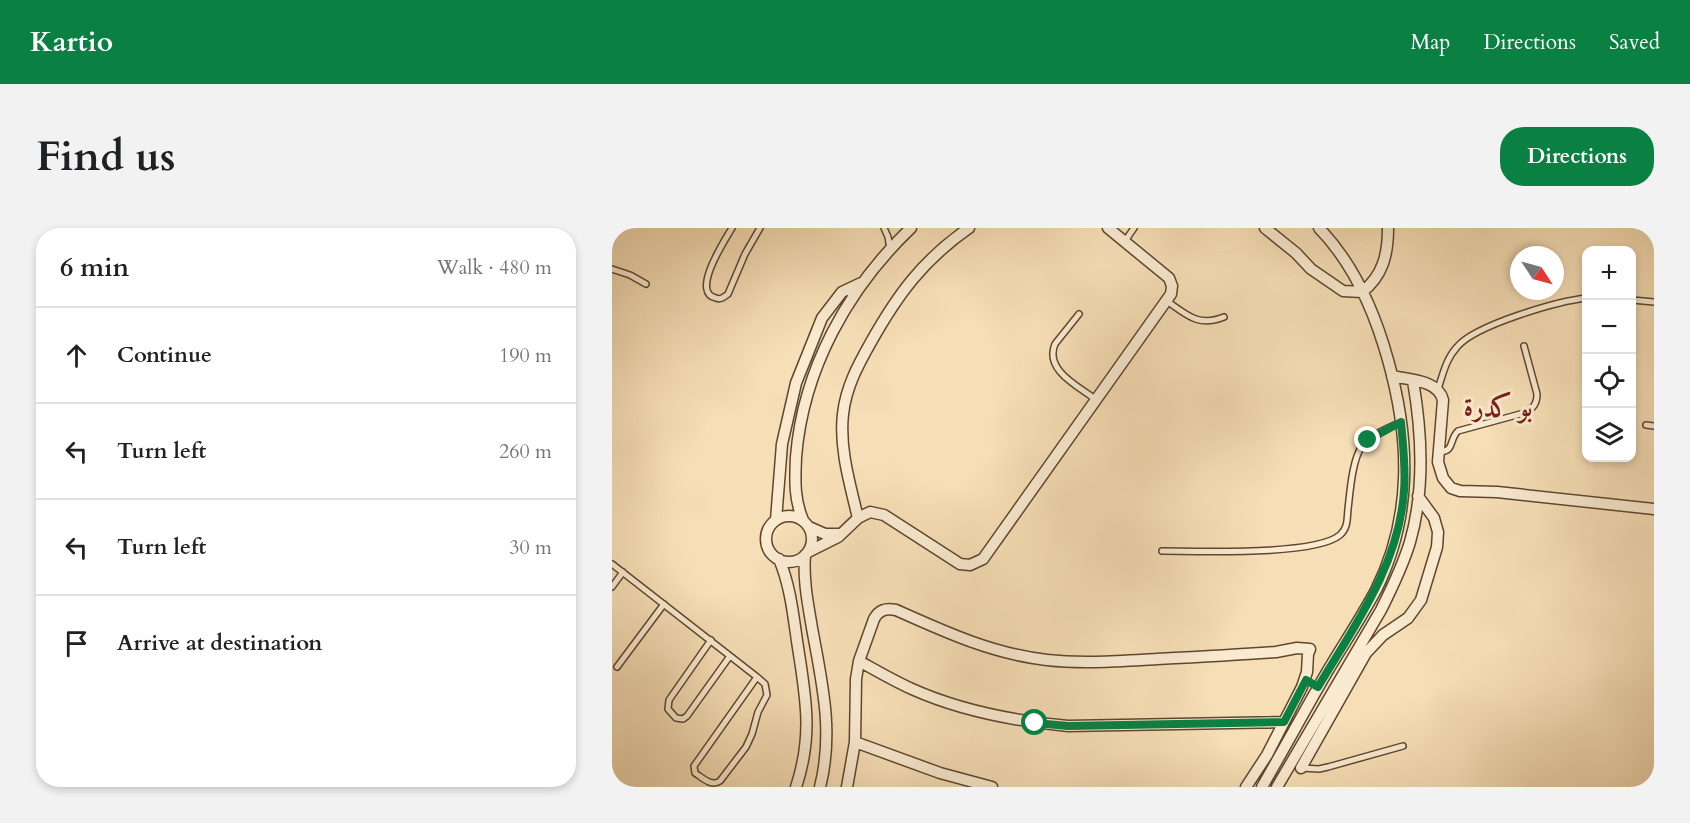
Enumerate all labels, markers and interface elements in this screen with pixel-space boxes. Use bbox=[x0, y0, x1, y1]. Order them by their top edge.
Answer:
text: Kartio bbox=[30, 23, 113, 61]
text: Map bbox=[1410, 28, 1450, 57]
text: Directions bbox=[1483, 28, 1576, 57]
text: Saved bbox=[1609, 28, 1660, 57]
button: Directions bbox=[1500, 127, 1654, 186]
text: Find us bbox=[36, 128, 176, 185]
north arrow bbox=[1510, 246, 1564, 300]
map controls bbox=[1582, 246, 1636, 462]
button: + bbox=[1582, 246, 1636, 300]
text: 6 min bbox=[60, 250, 129, 285]
text: Walk · 480 m bbox=[437, 254, 552, 281]
button: − bbox=[1582, 300, 1636, 354]
icon: ahead bbox=[60, 339, 93, 372]
text: Continue bbox=[117, 340, 212, 370]
text: 190 m bbox=[499, 342, 552, 369]
button: locate bbox=[1582, 354, 1636, 408]
district label: بو كدرة bbox=[1464, 390, 1533, 425]
button: layers bbox=[1582, 408, 1636, 462]
route end bbox=[1354, 426, 1380, 452]
icon: left bbox=[60, 435, 93, 468]
text: Turn left bbox=[117, 436, 206, 466]
text: 260 m bbox=[499, 438, 552, 465]
icon: left bbox=[60, 531, 93, 564]
text: Turn left bbox=[117, 532, 206, 562]
text: 30 m bbox=[509, 534, 552, 561]
icon: arrive bbox=[60, 627, 93, 660]
text: Arrive at destination bbox=[117, 628, 322, 658]
route start bbox=[1021, 709, 1047, 735]

